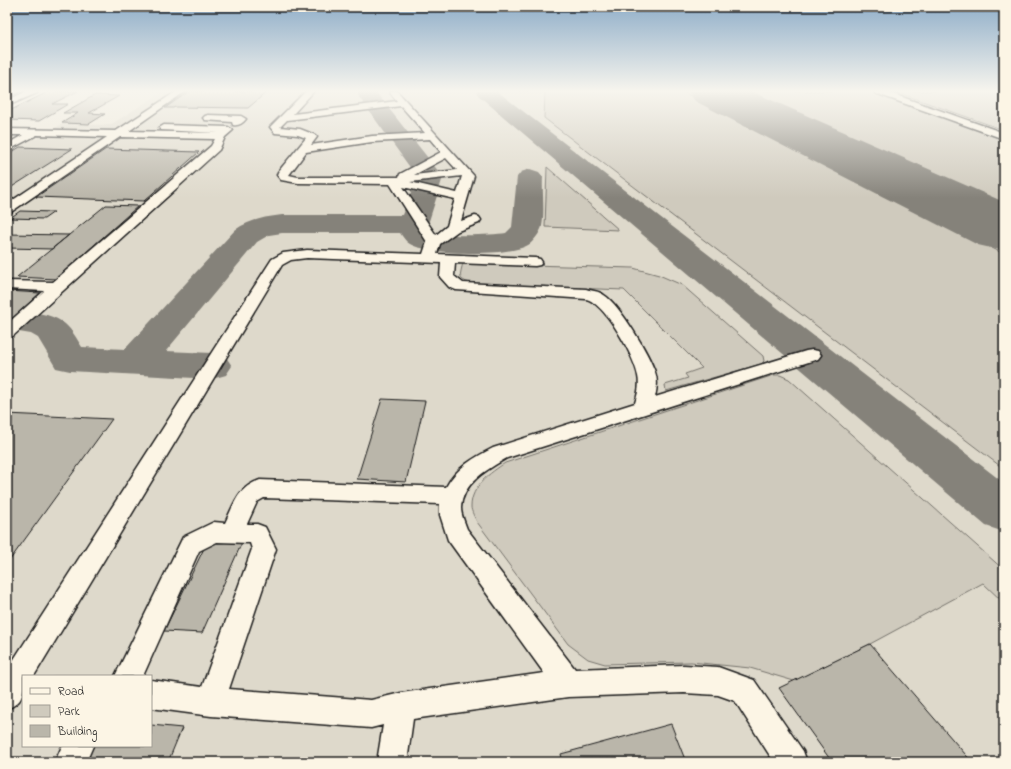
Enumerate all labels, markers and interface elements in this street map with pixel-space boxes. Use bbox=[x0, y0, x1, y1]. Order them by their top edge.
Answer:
legend bbox=[22, 675, 152, 747]
text: Road bbox=[58, 683, 84, 701]
text: Park bbox=[58, 703, 80, 721]
text: Building bbox=[57, 723, 97, 742]

